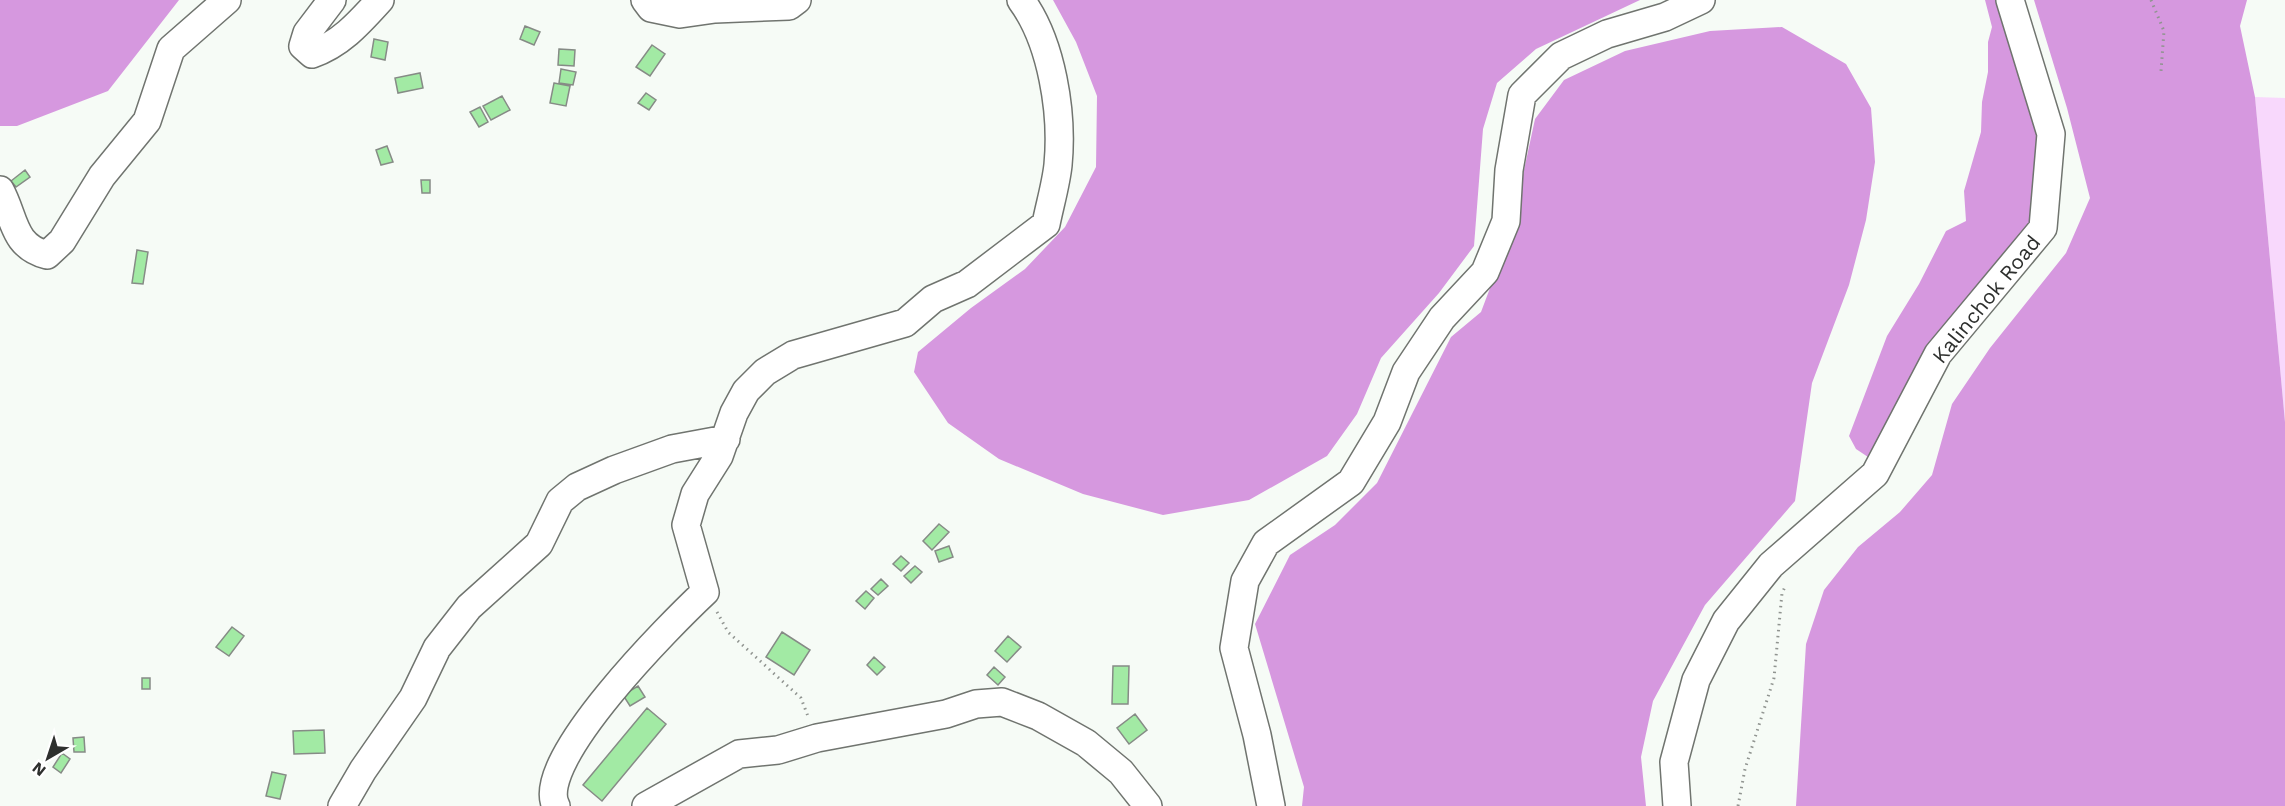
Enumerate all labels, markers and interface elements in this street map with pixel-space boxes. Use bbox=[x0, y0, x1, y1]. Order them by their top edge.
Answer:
street label: Kalinchok Road bbox=[1927, 230, 2045, 368]
north arrow bbox=[18, 728, 78, 788]
text: N bbox=[28, 758, 49, 780]

